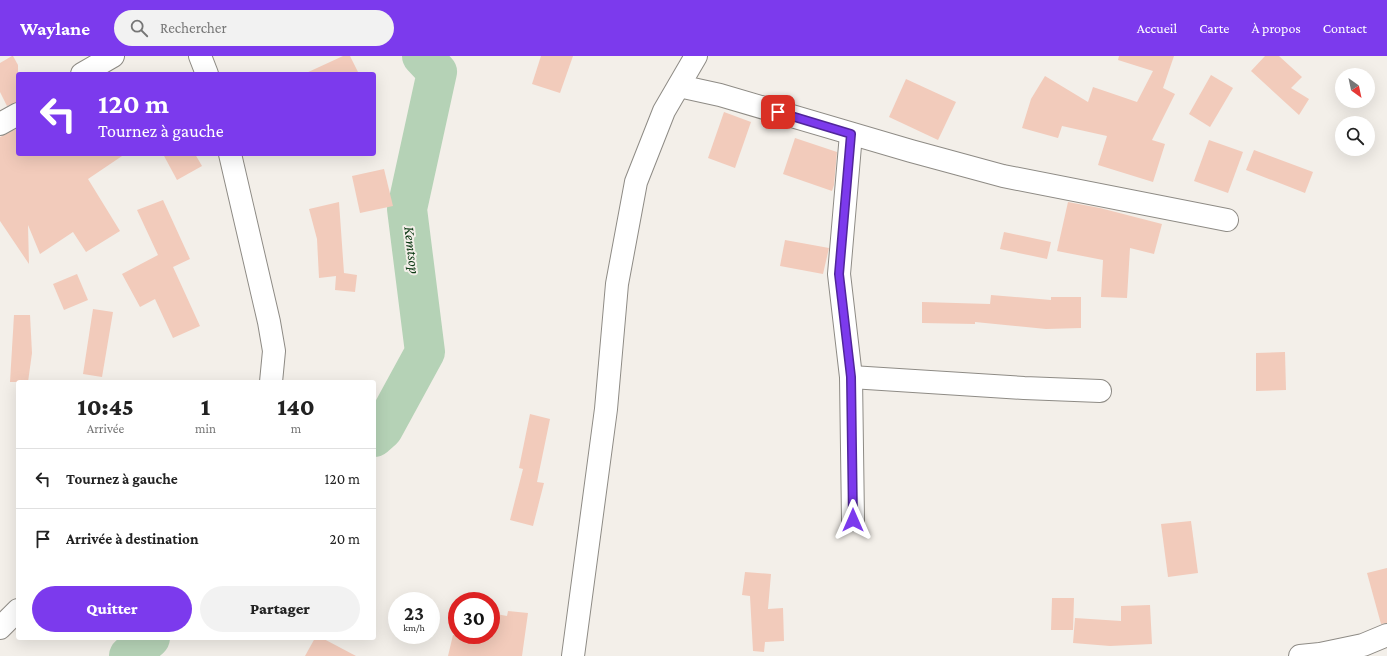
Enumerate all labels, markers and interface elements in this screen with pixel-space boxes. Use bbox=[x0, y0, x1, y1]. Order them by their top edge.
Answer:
search box bbox=[114, 10, 394, 46]
icon: search bbox=[128, 17, 150, 39]
text: Waylane bbox=[20, 18, 90, 39]
text: Rechercher bbox=[160, 20, 227, 36]
text: Accueil bbox=[1137, 20, 1177, 36]
text: Carte bbox=[1199, 20, 1230, 36]
text: À propos bbox=[1252, 20, 1301, 36]
text: Contact bbox=[1323, 20, 1367, 36]
north arrow bbox=[1335, 68, 1375, 108]
map controls bbox=[1335, 68, 1375, 156]
icon: left bbox=[32, 88, 84, 140]
text: 120 m bbox=[98, 88, 169, 119]
pin bbox=[761, 95, 795, 129]
icon: arrive bbox=[767, 101, 789, 123]
button: search bbox=[1335, 116, 1375, 156]
text: Tournez à gauche bbox=[98, 121, 224, 141]
water label: Kemtsop bbox=[400, 225, 423, 275]
text: 10:45 bbox=[77, 393, 134, 420]
text: 1 bbox=[201, 393, 210, 420]
text: 140 bbox=[277, 393, 315, 420]
text: Arrivée bbox=[87, 421, 124, 436]
text: min bbox=[195, 421, 216, 436]
text: m bbox=[291, 421, 301, 436]
icon: left bbox=[32, 468, 54, 490]
text: Tournez à gauche bbox=[66, 471, 178, 487]
text: 120 m bbox=[325, 471, 360, 487]
position arrow bbox=[832, 499, 874, 541]
icon: arrive bbox=[32, 528, 54, 550]
text: Arrivée à destination bbox=[66, 531, 199, 547]
text: 20 m bbox=[330, 531, 360, 547]
button: Quitter bbox=[32, 586, 192, 632]
button: Partager bbox=[200, 586, 360, 632]
speed limit sign: 30 bbox=[448, 592, 500, 644]
text: 23 bbox=[404, 602, 424, 624]
text: km/h bbox=[403, 622, 425, 633]

